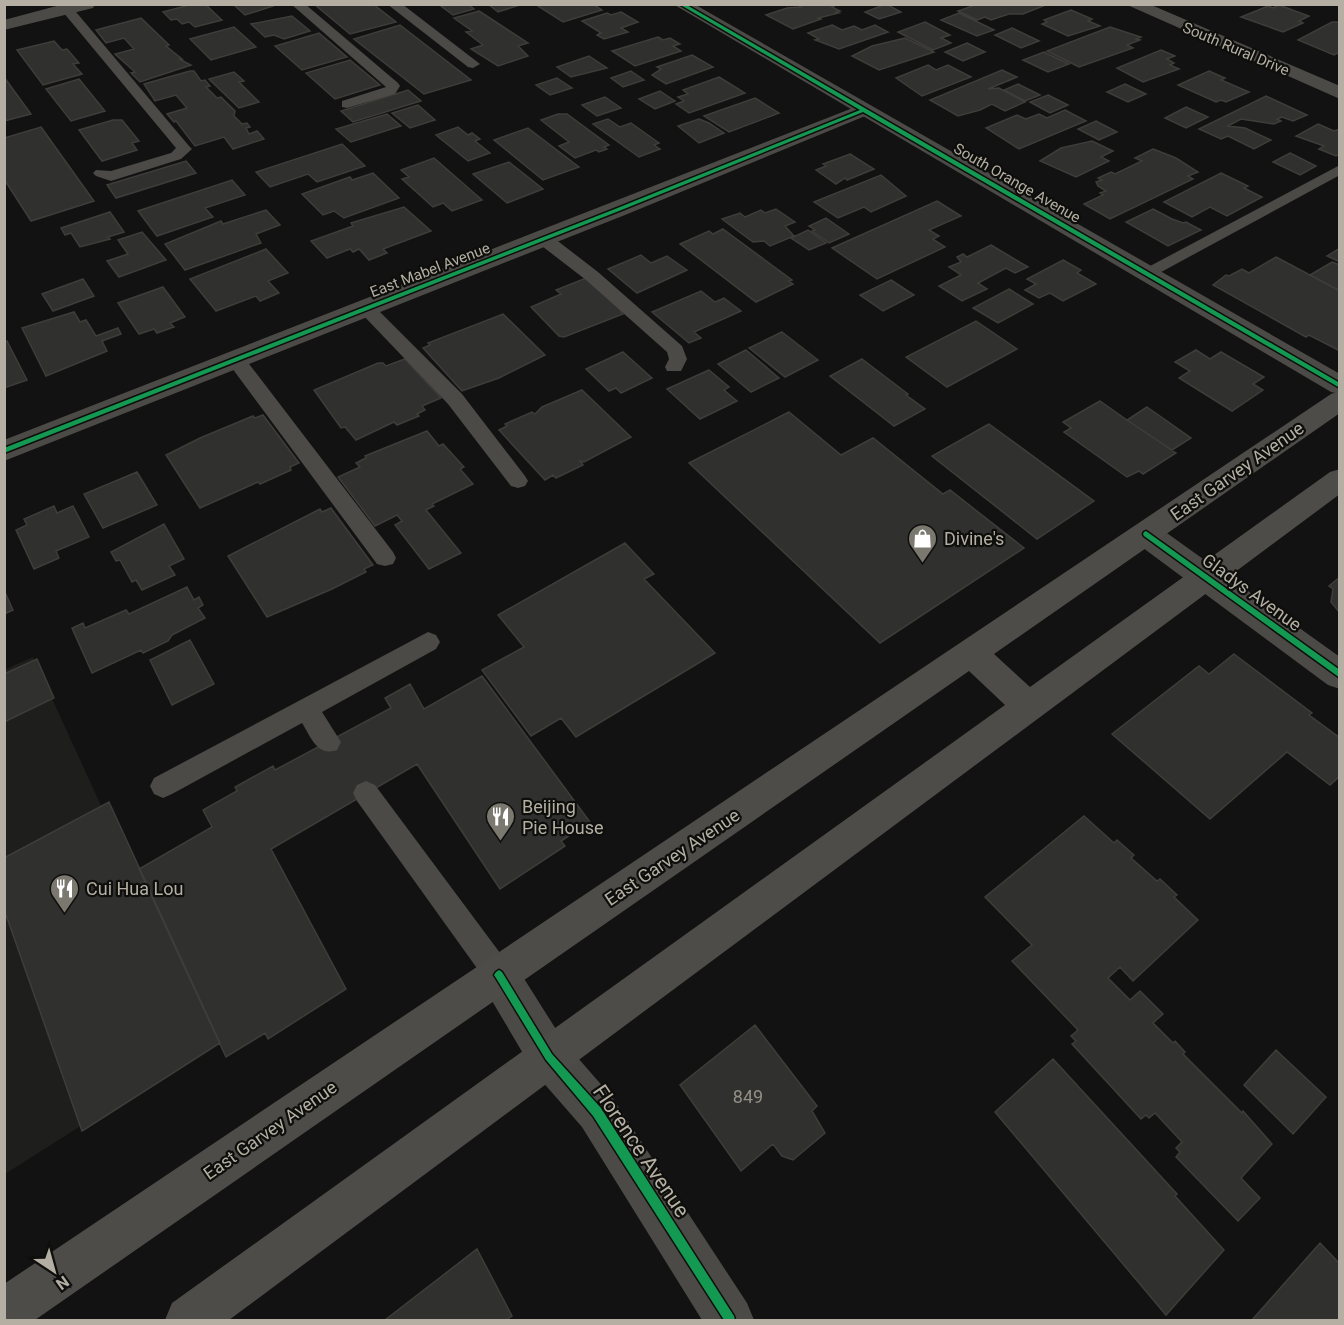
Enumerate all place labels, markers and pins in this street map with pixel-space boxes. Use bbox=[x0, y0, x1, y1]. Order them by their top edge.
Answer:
shop icon: Divine's bbox=[907, 522, 939, 564]
place label: Divine's bbox=[944, 528, 1004, 549]
place label: Beijing Pie House bbox=[522, 796, 604, 838]
restaurant icon: Beijing Pie House bbox=[485, 800, 517, 842]
restaurant icon: Cui Hua Lou bbox=[49, 872, 81, 914]
place label: Cui Hua Lou bbox=[86, 878, 183, 899]

